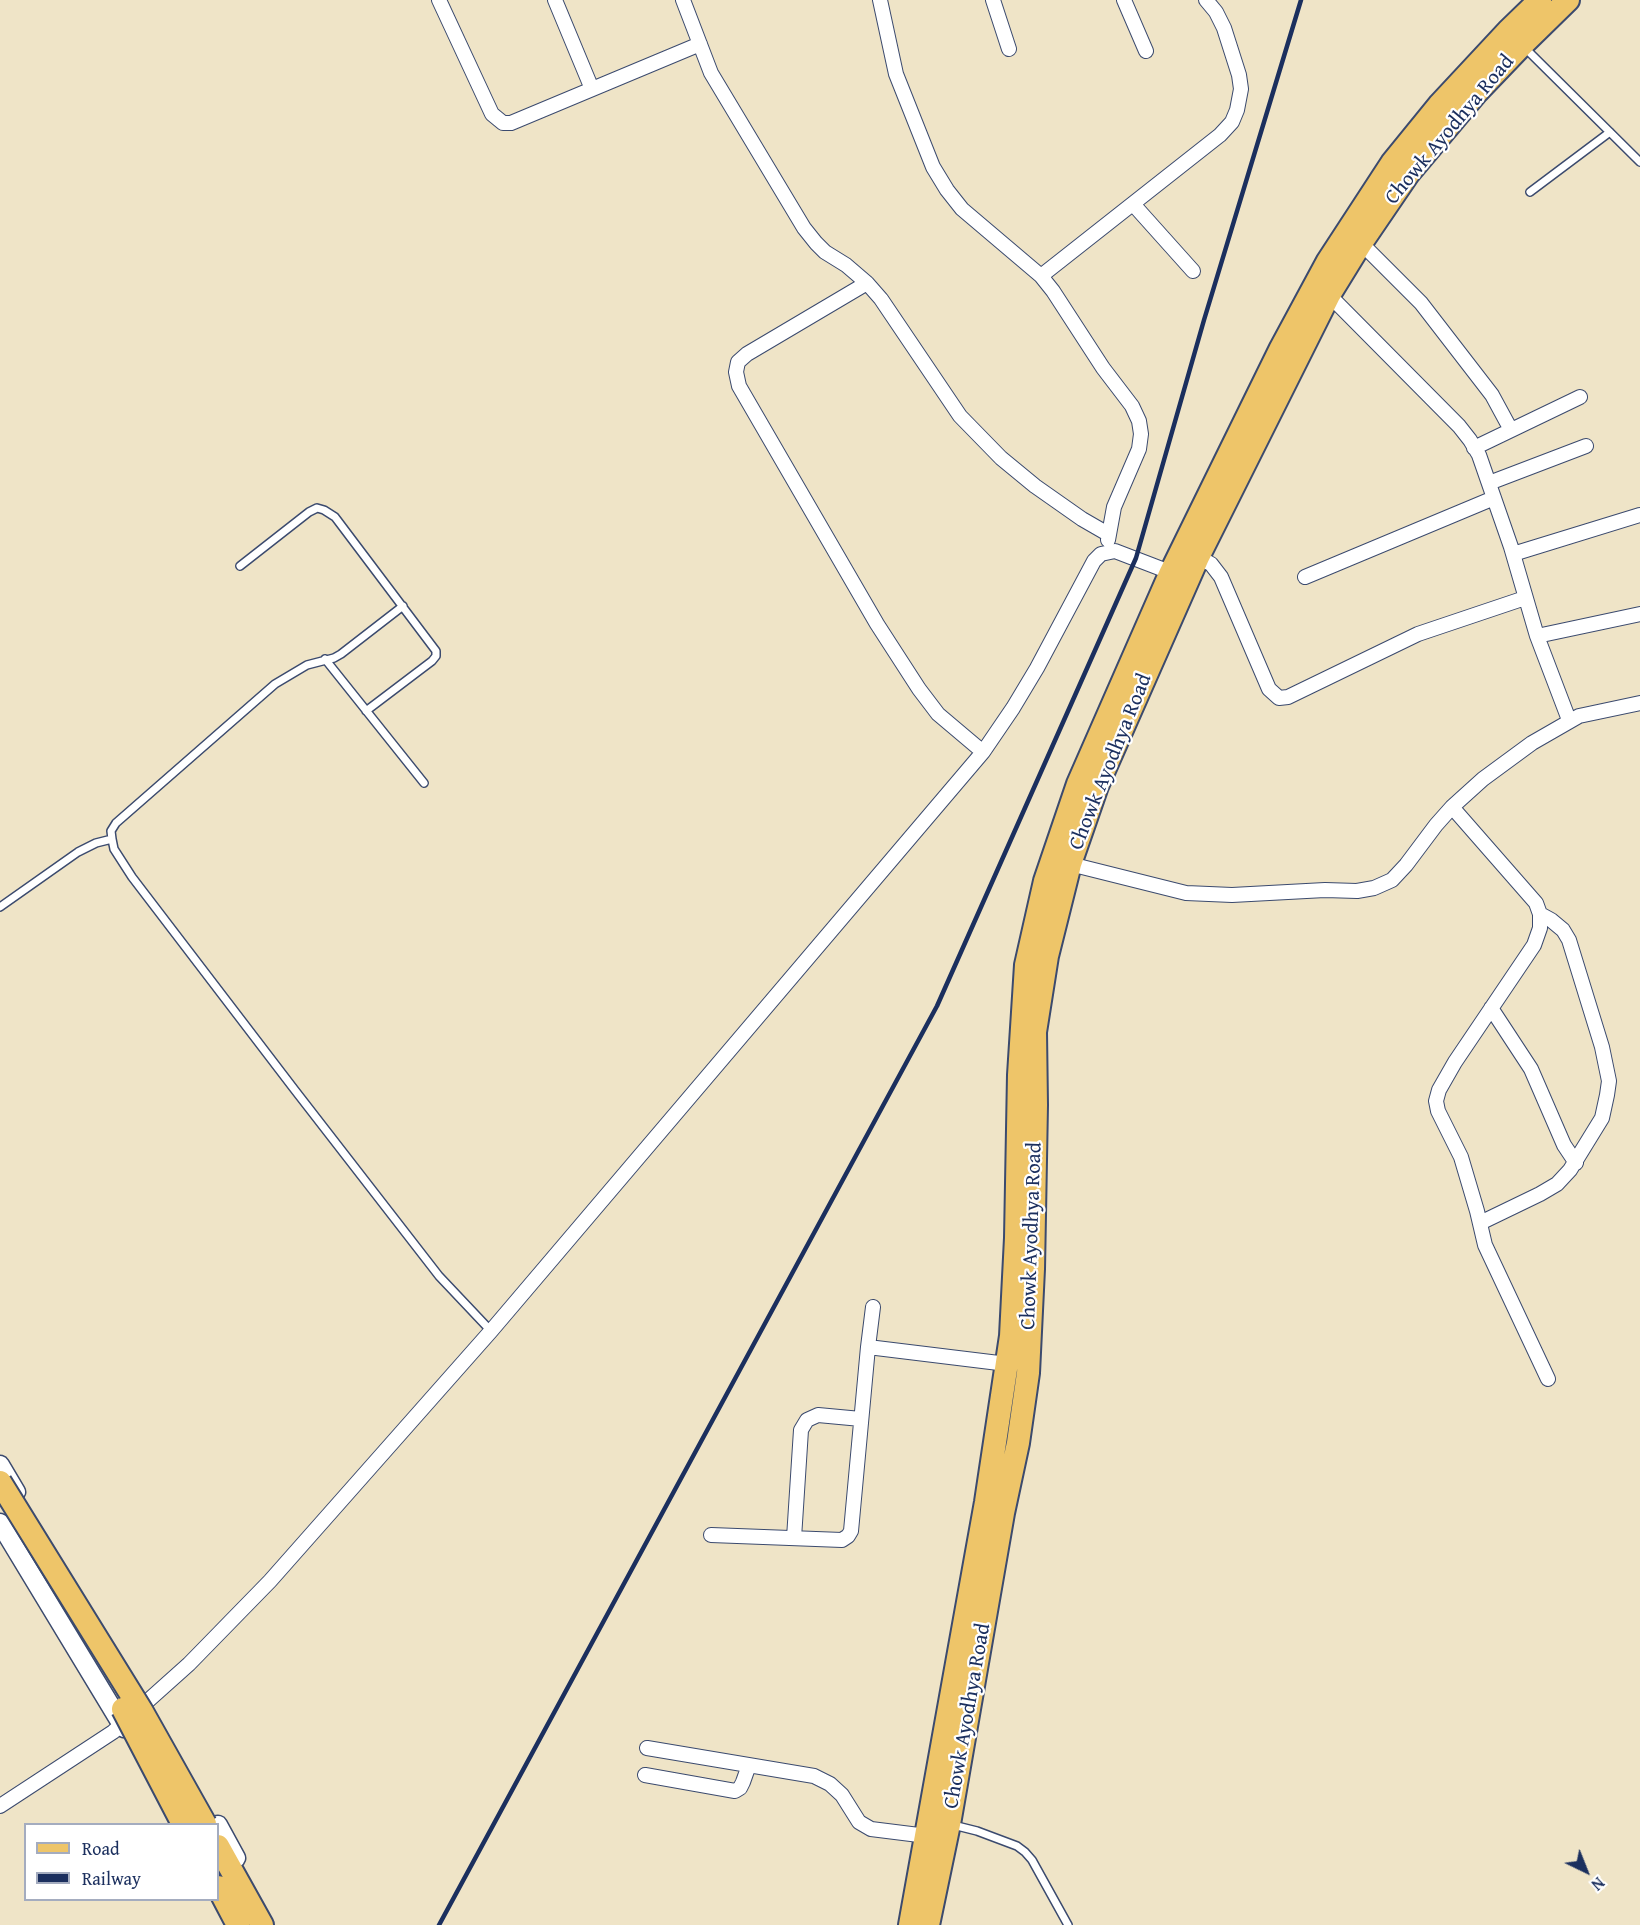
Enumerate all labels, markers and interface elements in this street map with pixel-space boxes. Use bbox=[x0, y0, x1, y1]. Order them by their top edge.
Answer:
street label: Chowk Ayodhya Road bbox=[1380, 50, 1520, 210]
street label: Chowk Ayodhya Road bbox=[1064, 670, 1158, 854]
street label: Chowk Ayodhya Road bbox=[1016, 1142, 1048, 1330]
street label: Chowk Ayodhya Road bbox=[939, 1621, 997, 1811]
legend bbox=[24, 1823, 219, 1901]
text: Road bbox=[82, 1835, 120, 1862]
north arrow bbox=[1556, 1841, 1616, 1901]
text: Railway bbox=[82, 1865, 141, 1892]
text: N bbox=[1586, 1872, 1610, 1897]

